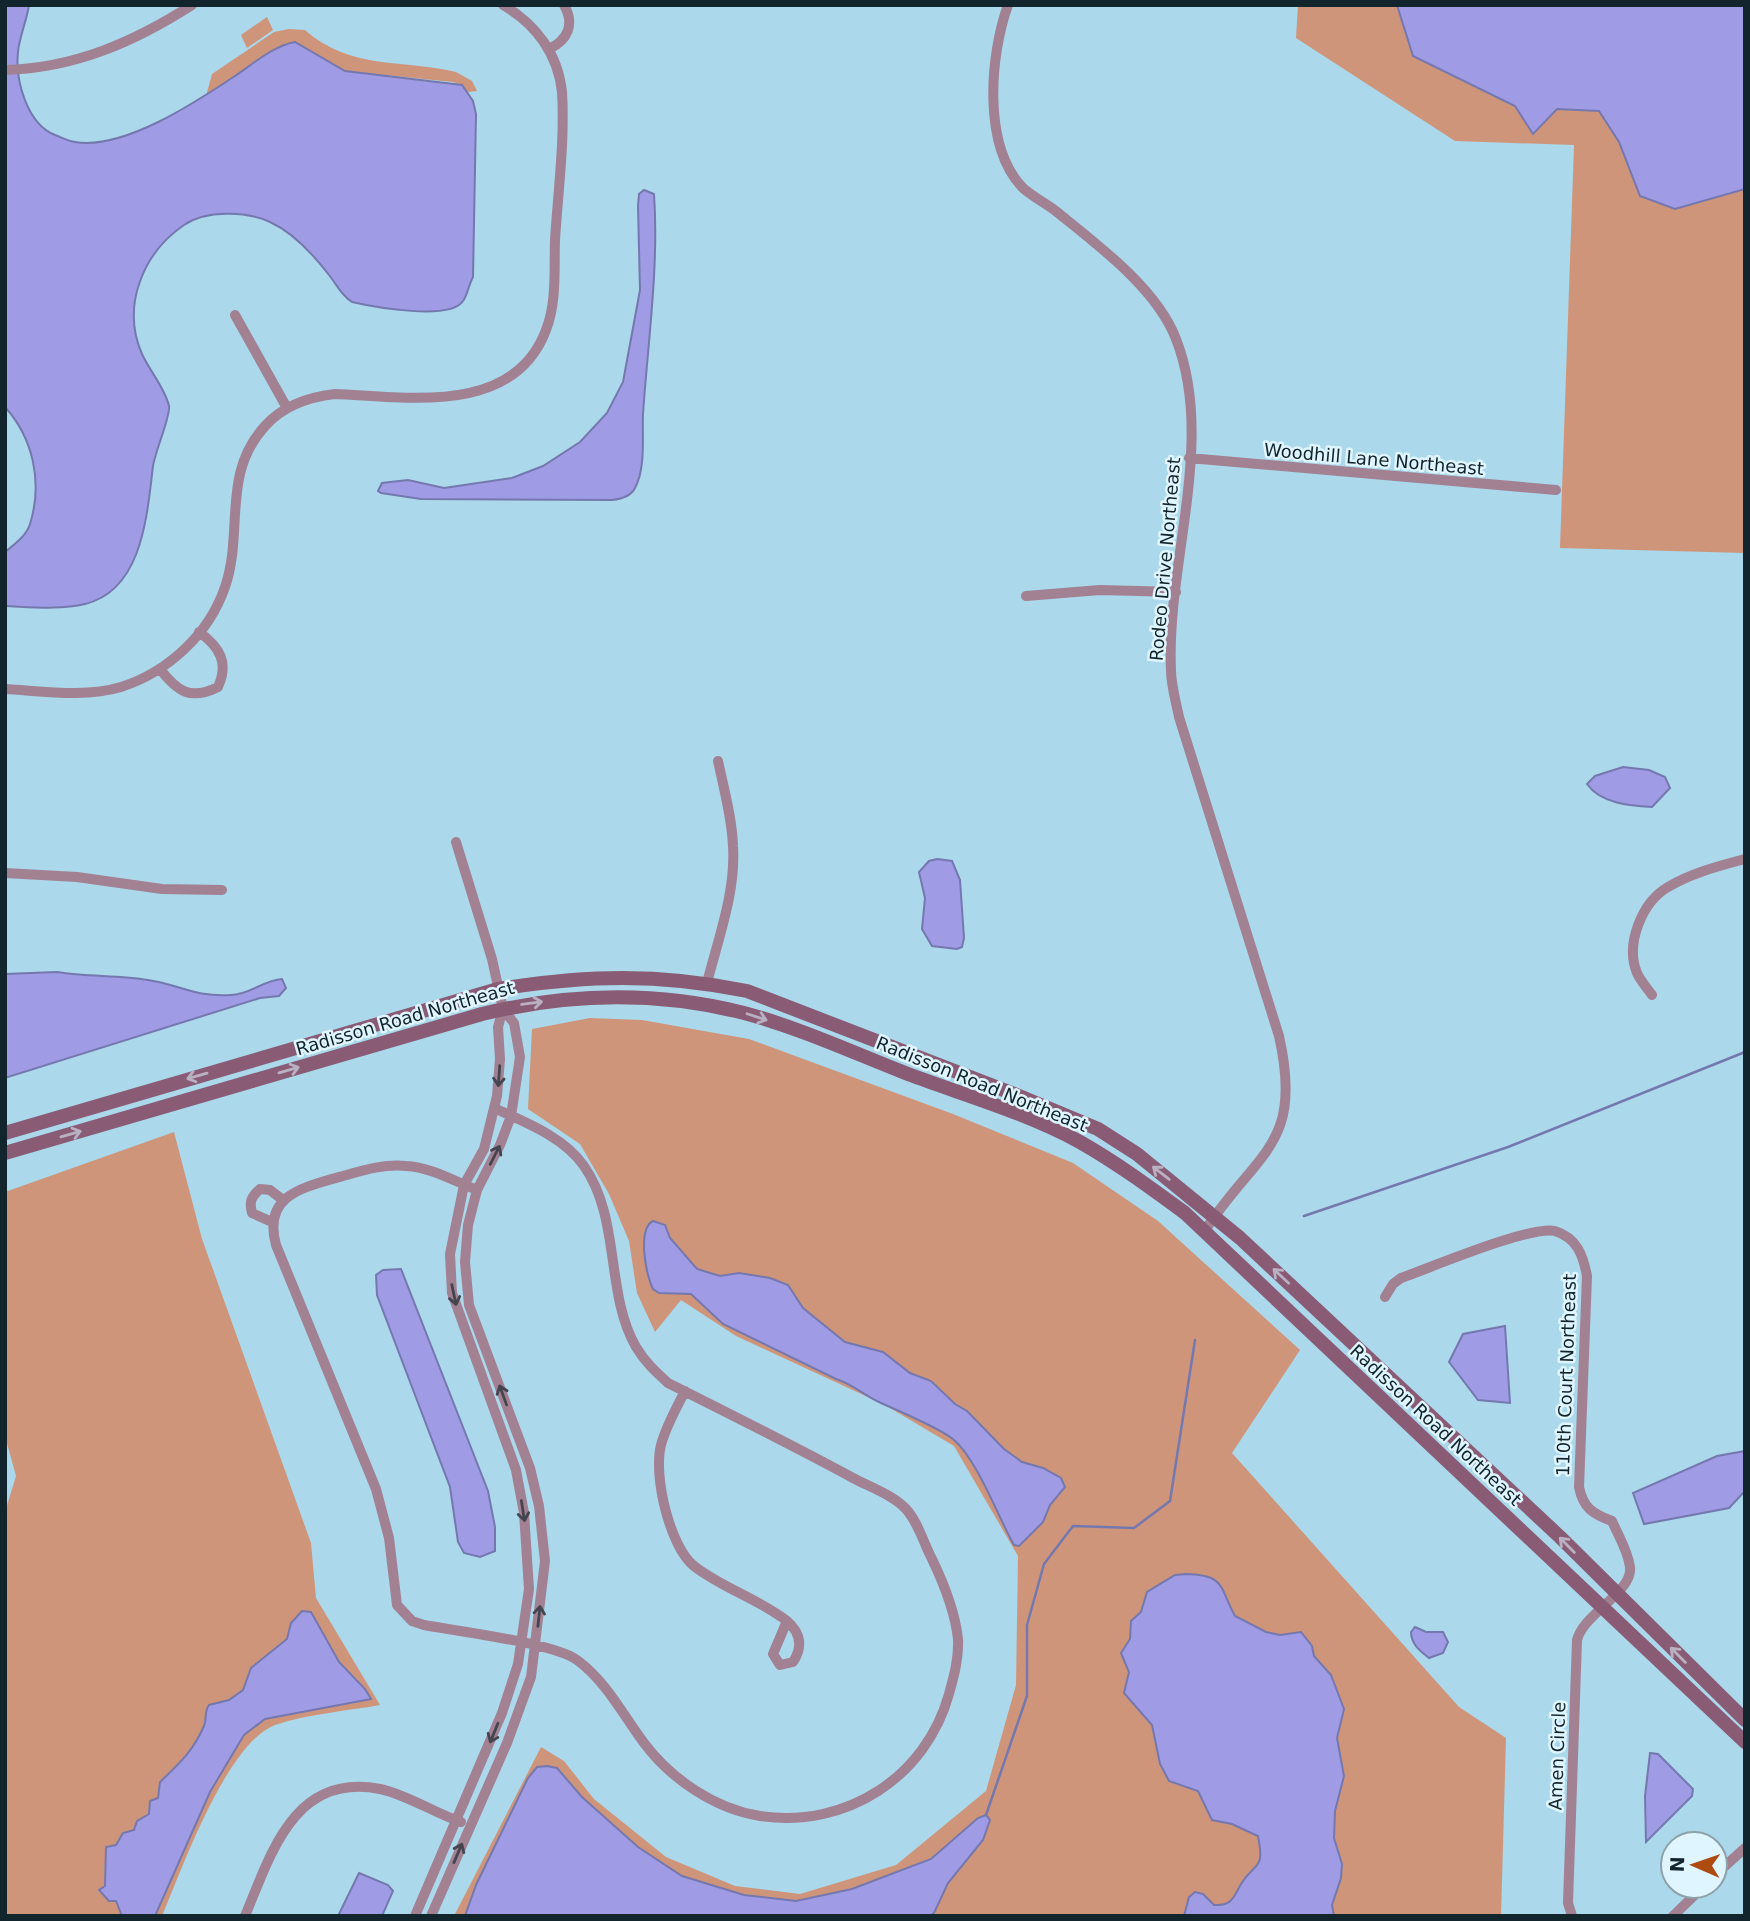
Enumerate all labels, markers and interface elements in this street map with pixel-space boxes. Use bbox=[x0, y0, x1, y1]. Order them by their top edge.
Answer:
street label: Woodhill Lane Northeast bbox=[1263, 439, 1485, 479]
street label: Rodeo Drive Northeast bbox=[1146, 456, 1184, 662]
street label: Radisson Road Northeast bbox=[293, 977, 517, 1059]
one-way arrow bbox=[520, 997, 543, 1010]
one-way arrow bbox=[746, 1012, 768, 1025]
street label: Radisson Road Northeast bbox=[873, 1032, 1091, 1136]
one-way arrow bbox=[278, 1063, 300, 1076]
one-way arrow bbox=[492, 1065, 505, 1087]
one-way arrow bbox=[187, 1071, 209, 1084]
one-way arrow bbox=[59, 1127, 82, 1140]
one-way arrow bbox=[488, 1145, 502, 1166]
one-way arrow bbox=[1153, 1165, 1171, 1180]
one-way arrow bbox=[1273, 1268, 1290, 1285]
street label: 110th Court Northeast bbox=[1552, 1273, 1580, 1477]
one-way arrow bbox=[448, 1283, 462, 1306]
street label: Radisson Road Northeast bbox=[1346, 1340, 1526, 1510]
one-way arrow bbox=[495, 1385, 508, 1407]
one-way arrow bbox=[517, 1499, 530, 1522]
one-way arrow bbox=[1559, 1537, 1576, 1554]
one-way arrow bbox=[533, 1605, 546, 1628]
one-way arrow bbox=[1670, 1647, 1687, 1664]
street label: Amen Circle bbox=[1545, 1701, 1569, 1811]
one-way arrow bbox=[486, 1722, 499, 1743]
north arrow bbox=[1659, 1830, 1729, 1900]
one-way arrow bbox=[452, 1843, 465, 1864]
text: N bbox=[1666, 1856, 1688, 1873]

